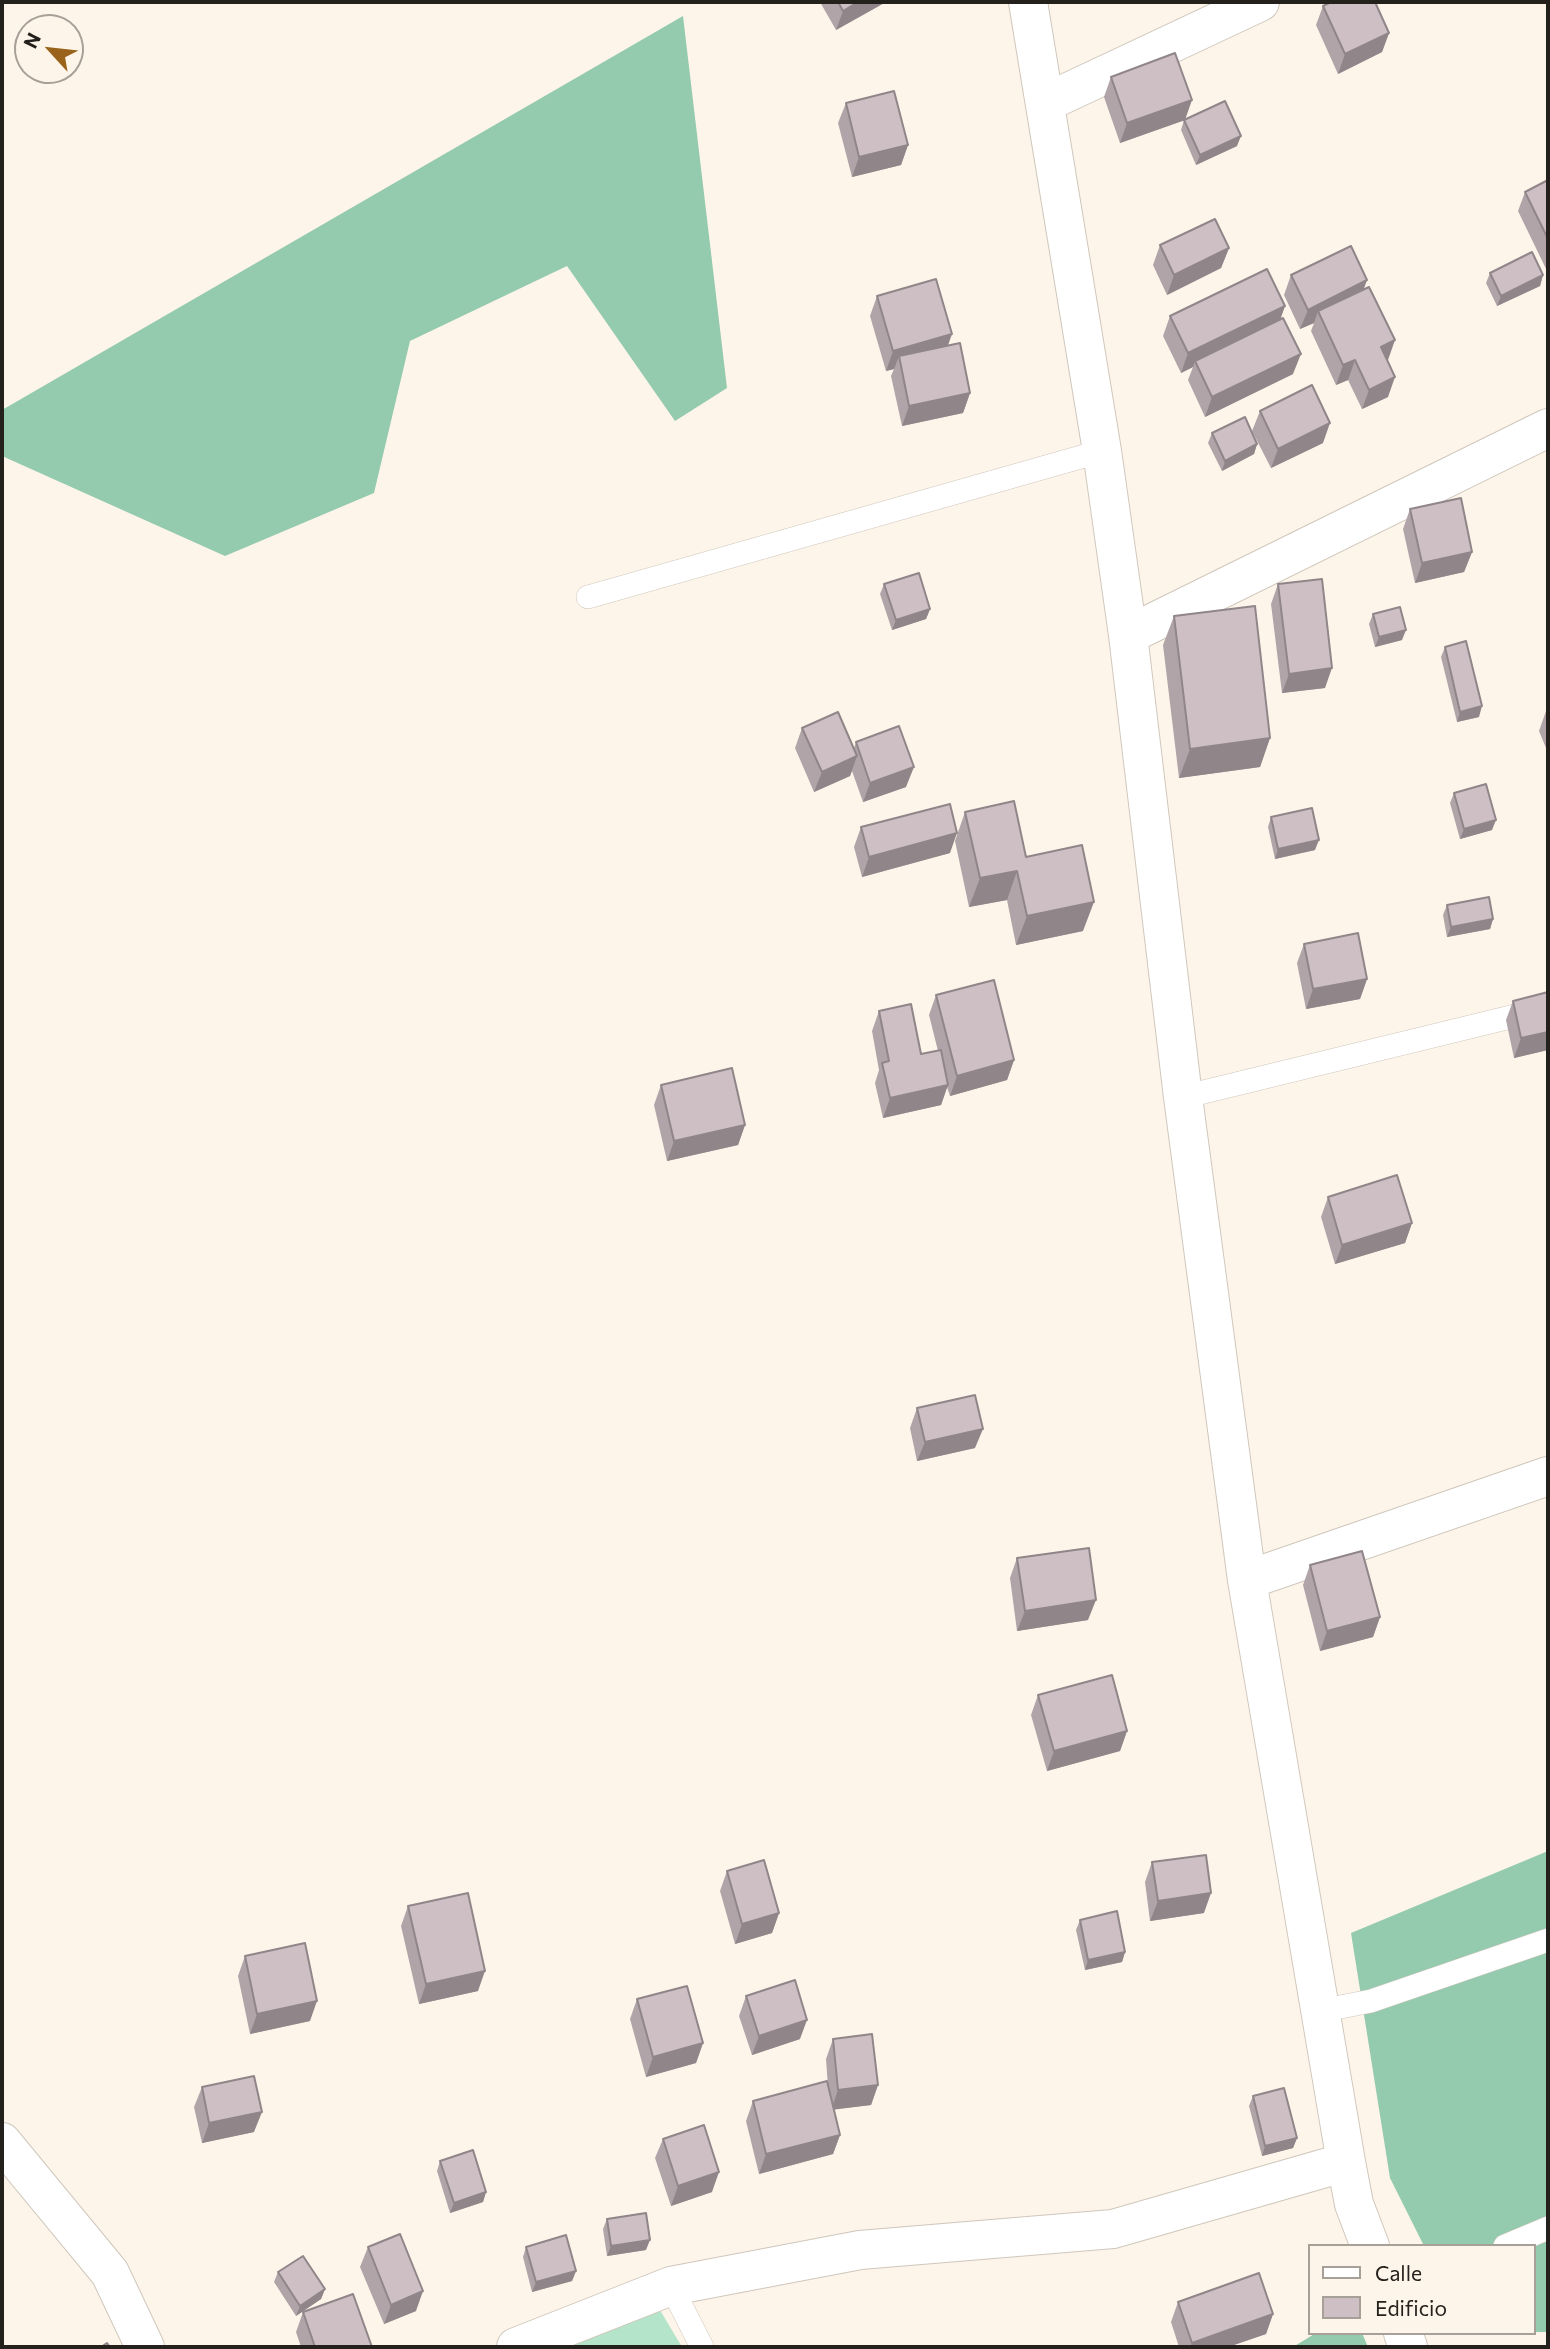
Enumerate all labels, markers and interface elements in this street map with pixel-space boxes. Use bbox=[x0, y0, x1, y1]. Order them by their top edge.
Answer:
north arrow bbox=[14, 14, 84, 84]
text: N bbox=[18, 29, 45, 52]
legend bbox=[1308, 2244, 1536, 2335]
text: Calle bbox=[1375, 2260, 1422, 2285]
text: Edificio bbox=[1375, 2295, 1447, 2320]

